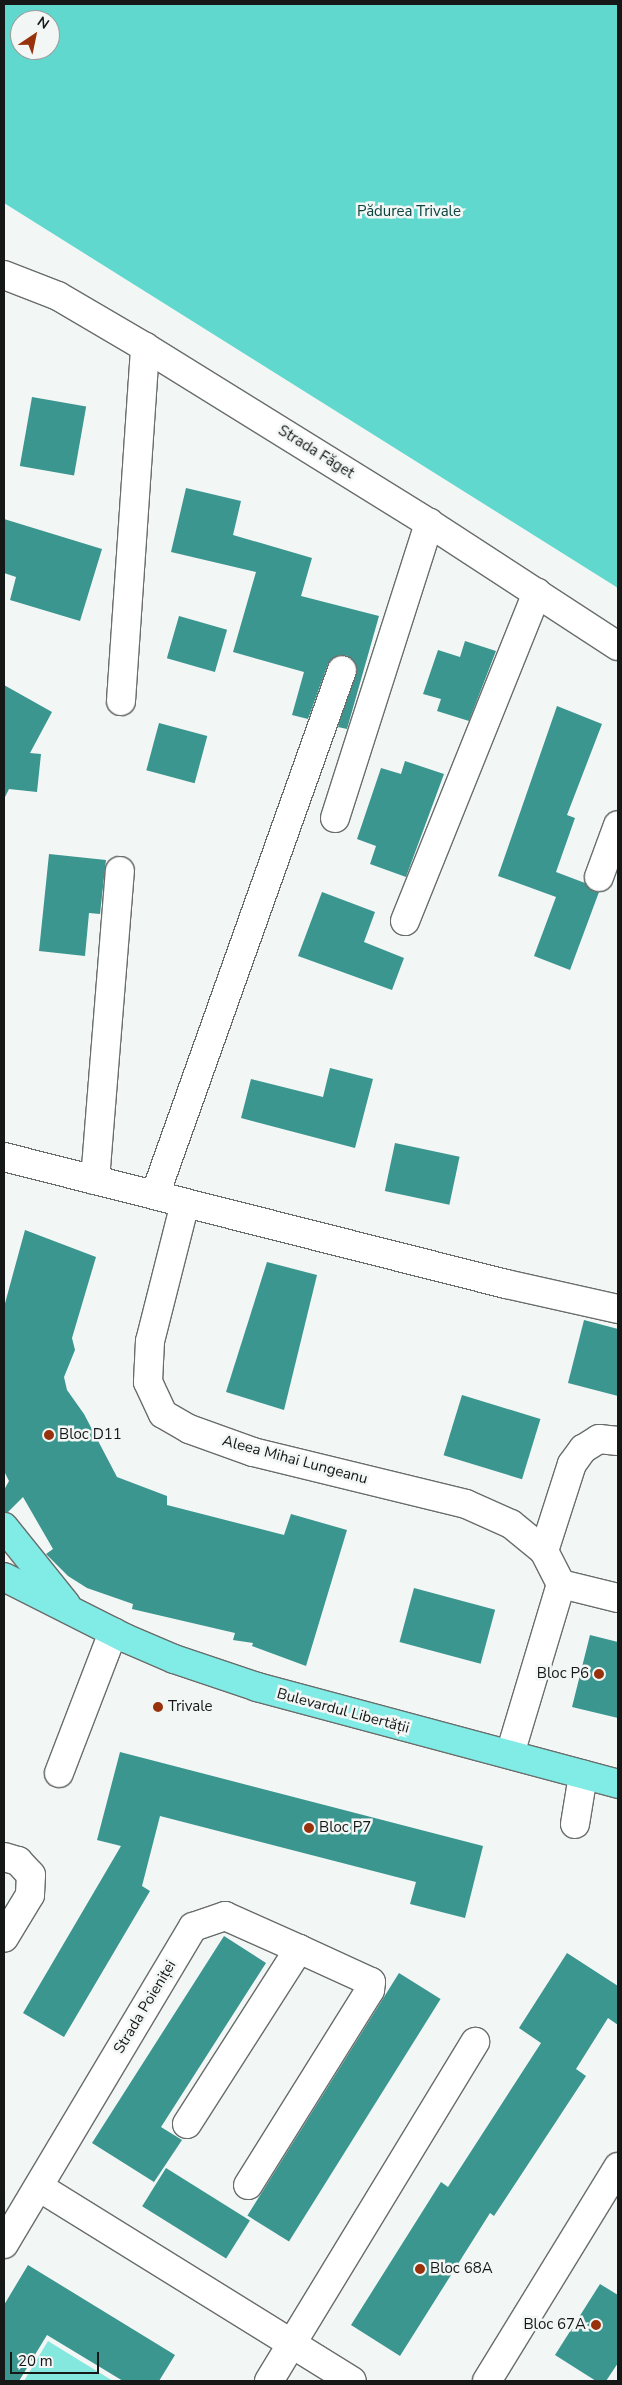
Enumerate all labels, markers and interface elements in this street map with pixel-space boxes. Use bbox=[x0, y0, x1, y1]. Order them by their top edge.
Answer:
north arrow bbox=[10, 10, 60, 60]
text: N bbox=[33, 12, 53, 34]
park label: Pădurea Trivale bbox=[357, 203, 461, 221]
street label: Strada Făget bbox=[275, 422, 357, 482]
place label: Bloc D11 bbox=[59, 1426, 122, 1444]
marker: Bloc D11 bbox=[43, 1429, 55, 1441]
street label: Aleea Mihai Lungeanu bbox=[220, 1432, 370, 1488]
place label: Bloc P6 bbox=[537, 1665, 589, 1683]
marker: Bloc P6 bbox=[593, 1668, 605, 1680]
street label: Bulevardul Libertății bbox=[275, 1685, 411, 1737]
place label: Trivale bbox=[168, 1698, 213, 1716]
marker: Trivale bbox=[152, 1701, 164, 1713]
place label: Bloc P7 bbox=[319, 1819, 371, 1837]
marker: Bloc P7 bbox=[303, 1822, 315, 1834]
street label: Strada Poieniței bbox=[110, 1957, 180, 2057]
place label: Bloc 68A bbox=[430, 2260, 493, 2278]
marker: Bloc 68A bbox=[414, 2263, 426, 2275]
place label: Bloc 67A bbox=[523, 2316, 586, 2334]
marker: Bloc 67A bbox=[590, 2319, 602, 2331]
scale bar bbox=[12, 2342, 101, 2374]
text: 20 m bbox=[18, 2351, 53, 2371]

